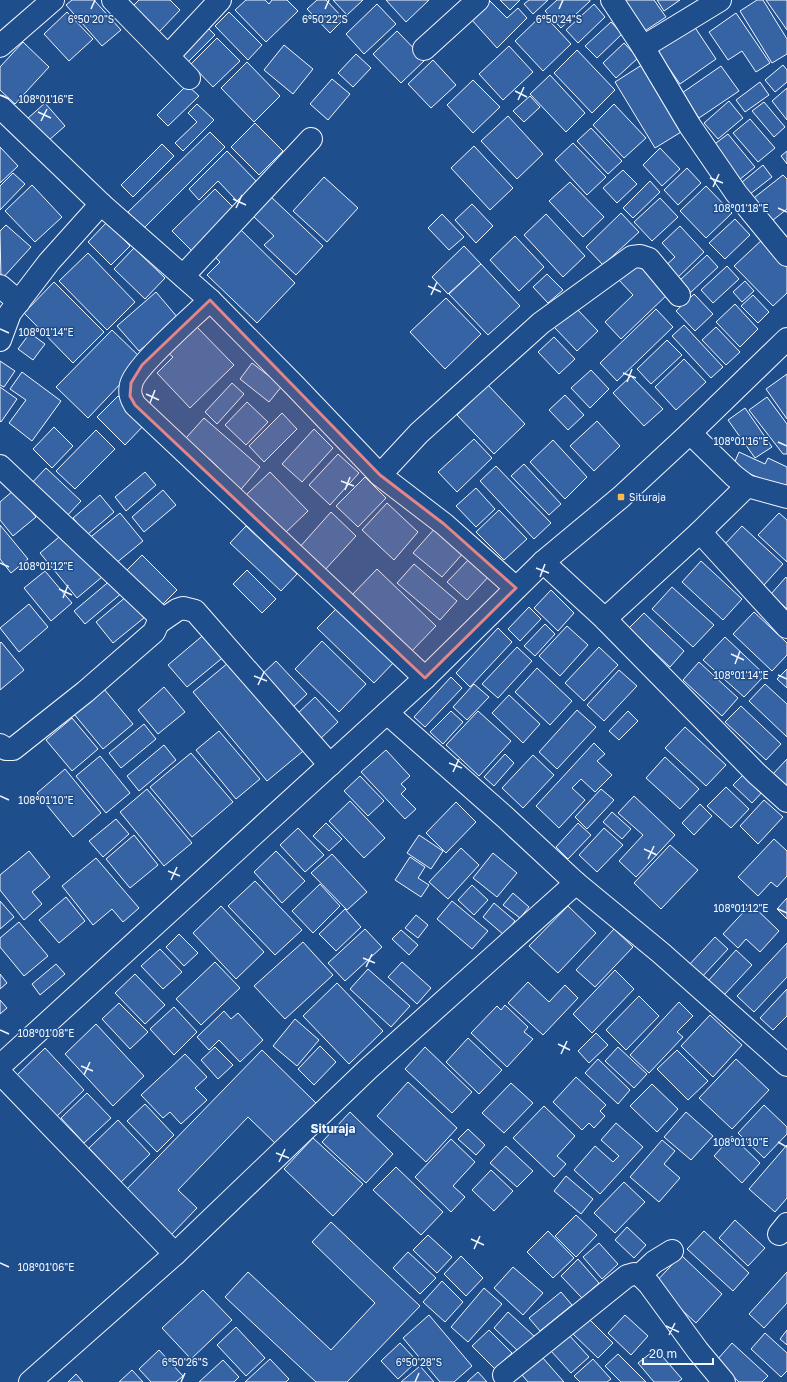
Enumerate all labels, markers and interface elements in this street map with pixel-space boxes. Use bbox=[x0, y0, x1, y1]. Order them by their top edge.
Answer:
text: 6°50'20"S bbox=[68, 13, 114, 25]
text: 6°50'22"S bbox=[302, 13, 348, 25]
text: 6°50'24"S bbox=[536, 13, 582, 25]
text: 108°01'16"E bbox=[18, 93, 74, 105]
text: 108°01'18"E bbox=[713, 202, 769, 214]
text: 108°01'14"E bbox=[18, 326, 74, 338]
text: 108°01'16"E bbox=[713, 435, 769, 447]
place label: Situraja bbox=[629, 491, 666, 503]
marker: Situraja bbox=[616, 492, 626, 502]
text: 108°01'12"E bbox=[19, 560, 73, 572]
text: 108°01'14"E bbox=[713, 669, 769, 681]
text: 108°01'10"E bbox=[18, 794, 74, 806]
text: 108°01'12"E bbox=[714, 902, 768, 914]
text: 108°01'08"E bbox=[18, 1027, 74, 1039]
district label: Situraja bbox=[311, 1121, 356, 1136]
text: 108°01'10"E bbox=[713, 1136, 769, 1148]
text: 108°01'06"E bbox=[18, 1261, 74, 1273]
scale bar bbox=[643, 1340, 713, 1366]
text: 20 m bbox=[649, 1346, 677, 1361]
text: 6°50'26"S bbox=[162, 1356, 208, 1368]
text: 6°50'28"S bbox=[396, 1356, 442, 1368]

